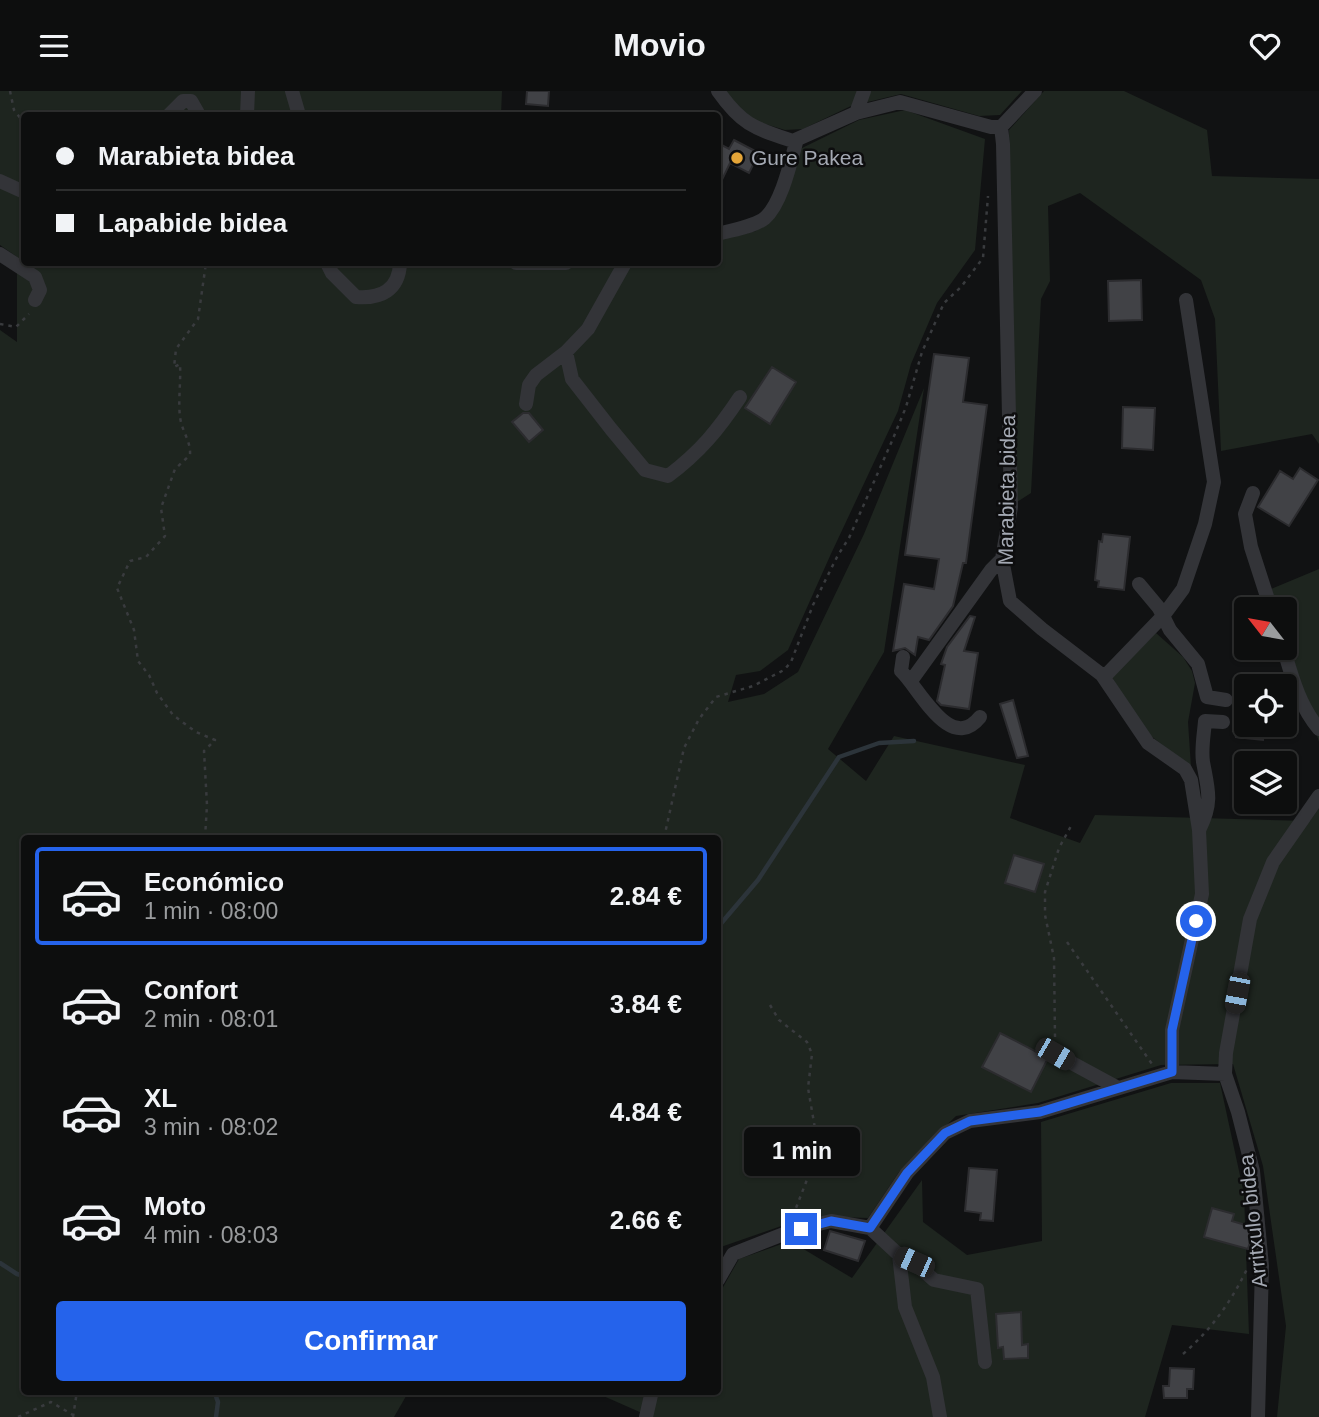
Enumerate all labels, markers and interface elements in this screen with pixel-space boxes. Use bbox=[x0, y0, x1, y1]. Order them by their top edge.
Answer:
icon: menu bbox=[35, 27, 73, 65]
text: Movio bbox=[613, 27, 706, 63]
icon: heart bbox=[1246, 27, 1284, 65]
text: Marabieta bidea bbox=[98, 141, 295, 171]
place label: Gure Pakea bbox=[751, 146, 863, 169]
marker: Gure Pakea bbox=[729, 150, 745, 166]
text: Lapabide bidea bbox=[98, 208, 287, 238]
street label: Marabieta bidea bbox=[994, 414, 1019, 565]
north arrow bbox=[1234, 597, 1297, 660]
map controls bbox=[1234, 597, 1297, 814]
button: locate bbox=[1234, 674, 1297, 737]
button: layers bbox=[1234, 751, 1297, 814]
icon: car bbox=[60, 865, 123, 928]
text: Económico bbox=[144, 867, 284, 897]
text: 2.84 € bbox=[610, 881, 682, 911]
text: 1 min · 08:00 bbox=[144, 898, 278, 924]
route start bbox=[1180, 905, 1212, 937]
car bbox=[1223, 970, 1252, 1016]
icon: car bbox=[60, 973, 123, 1036]
text: Confort bbox=[144, 975, 238, 1005]
text: 3.84 € bbox=[610, 989, 682, 1019]
text: 2 min · 08:01 bbox=[144, 1006, 278, 1032]
car bbox=[1032, 1034, 1079, 1074]
icon: car bbox=[60, 1081, 123, 1144]
text: XL bbox=[144, 1083, 177, 1113]
text: 4.84 € bbox=[610, 1097, 682, 1127]
text: 3 min · 08:02 bbox=[144, 1114, 278, 1140]
callout: 1 min bbox=[743, 1127, 859, 1177]
text: 1 min bbox=[772, 1138, 832, 1164]
street label: Arritxulo bidea bbox=[1234, 1153, 1271, 1289]
icon: car bbox=[60, 1189, 123, 1252]
text: Moto bbox=[144, 1191, 206, 1221]
text: 2.66 € bbox=[610, 1205, 682, 1235]
route end bbox=[785, 1213, 817, 1245]
text: 4 min · 08:03 bbox=[144, 1222, 278, 1248]
car bbox=[891, 1244, 938, 1280]
button: Confirmar bbox=[56, 1301, 686, 1381]

